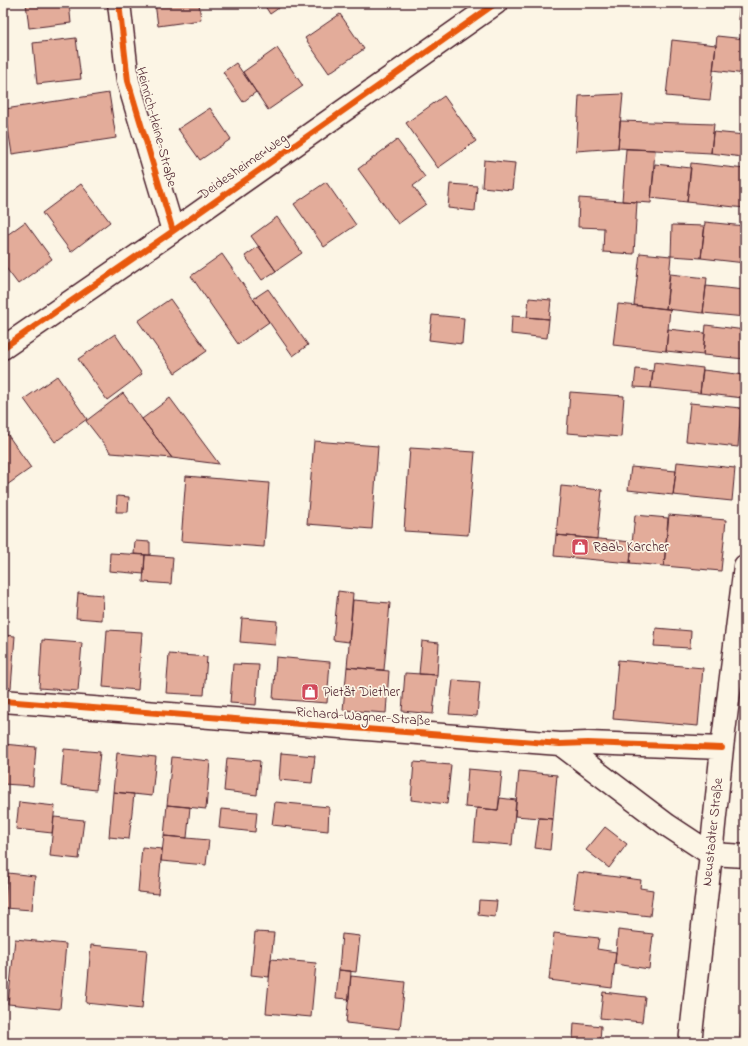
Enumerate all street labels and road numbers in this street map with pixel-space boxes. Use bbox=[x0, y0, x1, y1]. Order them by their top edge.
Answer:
street label: Heinrich-Heine-Straße bbox=[130, 65, 182, 190]
street label: Deidesheimer Weg bbox=[193, 129, 292, 207]
street label: Richard-Wagner-Straße bbox=[295, 702, 432, 733]
street label: Neustadter Straße bbox=[697, 776, 729, 887]

